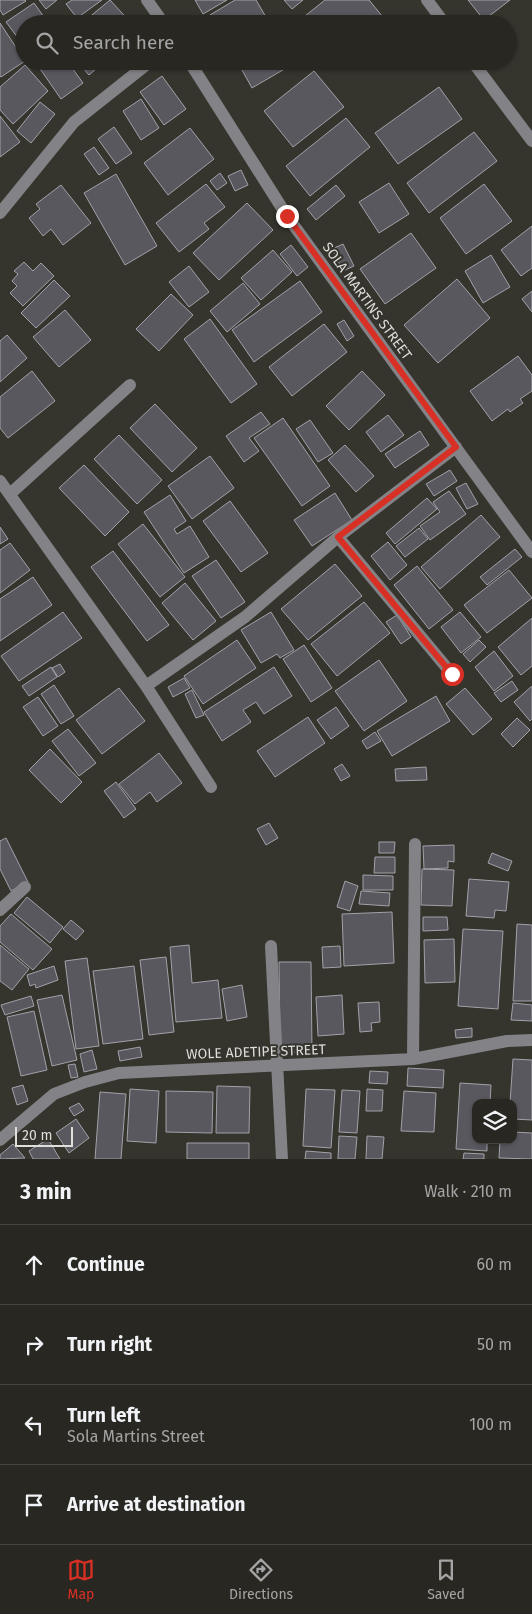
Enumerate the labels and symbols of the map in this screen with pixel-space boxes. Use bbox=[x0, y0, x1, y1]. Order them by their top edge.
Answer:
route end bbox=[276, 205, 299, 228]
street label: SOLA MARTINS STREET bbox=[319, 239, 416, 363]
route start bbox=[441, 663, 464, 686]
street label: WOLE ADETIPE STREET bbox=[186, 1041, 327, 1063]
scale bar bbox=[15, 1124, 72, 1147]

